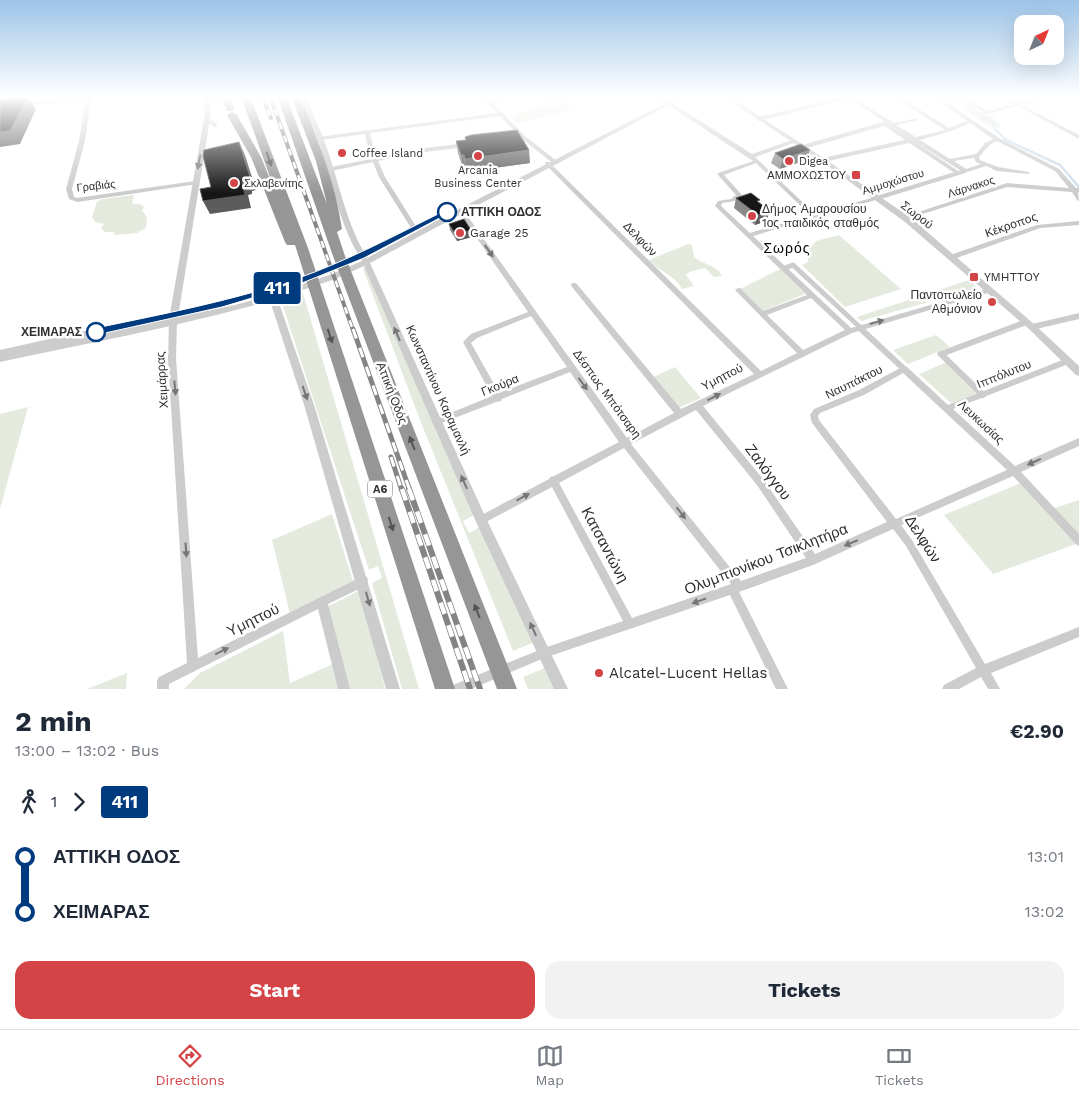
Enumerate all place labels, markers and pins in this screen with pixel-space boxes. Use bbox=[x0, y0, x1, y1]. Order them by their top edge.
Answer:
marker: Coffee Island bbox=[336, 147, 348, 159]
place label: Coffee Island bbox=[352, 147, 423, 160]
marker: Arcania Business Center bbox=[472, 150, 484, 162]
marker: Digea bbox=[783, 155, 795, 167]
place label: Digea bbox=[799, 155, 828, 168]
place label: Arcania Business Center bbox=[434, 164, 522, 190]
place label: ΑΜΜΟΧΩΣΤΟΥ bbox=[767, 169, 847, 182]
marker: ΑΜΜΟΧΩΣΤΟΥ bbox=[850, 169, 862, 181]
marker: Σκλαβενίτης bbox=[228, 177, 240, 189]
place label: Σκλαβενίτης bbox=[244, 177, 303, 190]
marker: ΑΤΤΙΚΗ ΟΔΟΣ bbox=[437, 202, 457, 222]
place label: Δήμος Αμαρουσίου 1ος παιδικός σταθμός bbox=[762, 202, 879, 230]
place label: ΑΤΤΙΚΗ ΟΔΟΣ bbox=[461, 205, 541, 219]
marker: Δήμος Αμαρουσίου 1ος παιδικός σταθμός bbox=[746, 210, 758, 222]
place label: Garage 25 bbox=[470, 226, 528, 240]
marker: Garage 25 bbox=[454, 227, 466, 239]
place label: YMHTTOY bbox=[984, 270, 1040, 284]
marker: YMHTTOY bbox=[968, 271, 980, 283]
place label: Παντοπωλείο Αθμόνιον bbox=[910, 288, 982, 316]
marker: Παντοπωλείο Αθμόνιον bbox=[986, 296, 998, 308]
marker: ΧΕΙΜΑΡΑΣ bbox=[86, 322, 106, 342]
place label: ΧΕΙΜΑΡΑΣ bbox=[21, 325, 82, 339]
place label: Alcatel-Lucent Hellas bbox=[609, 664, 768, 682]
marker: Alcatel-Lucent Hellas bbox=[593, 667, 605, 679]

